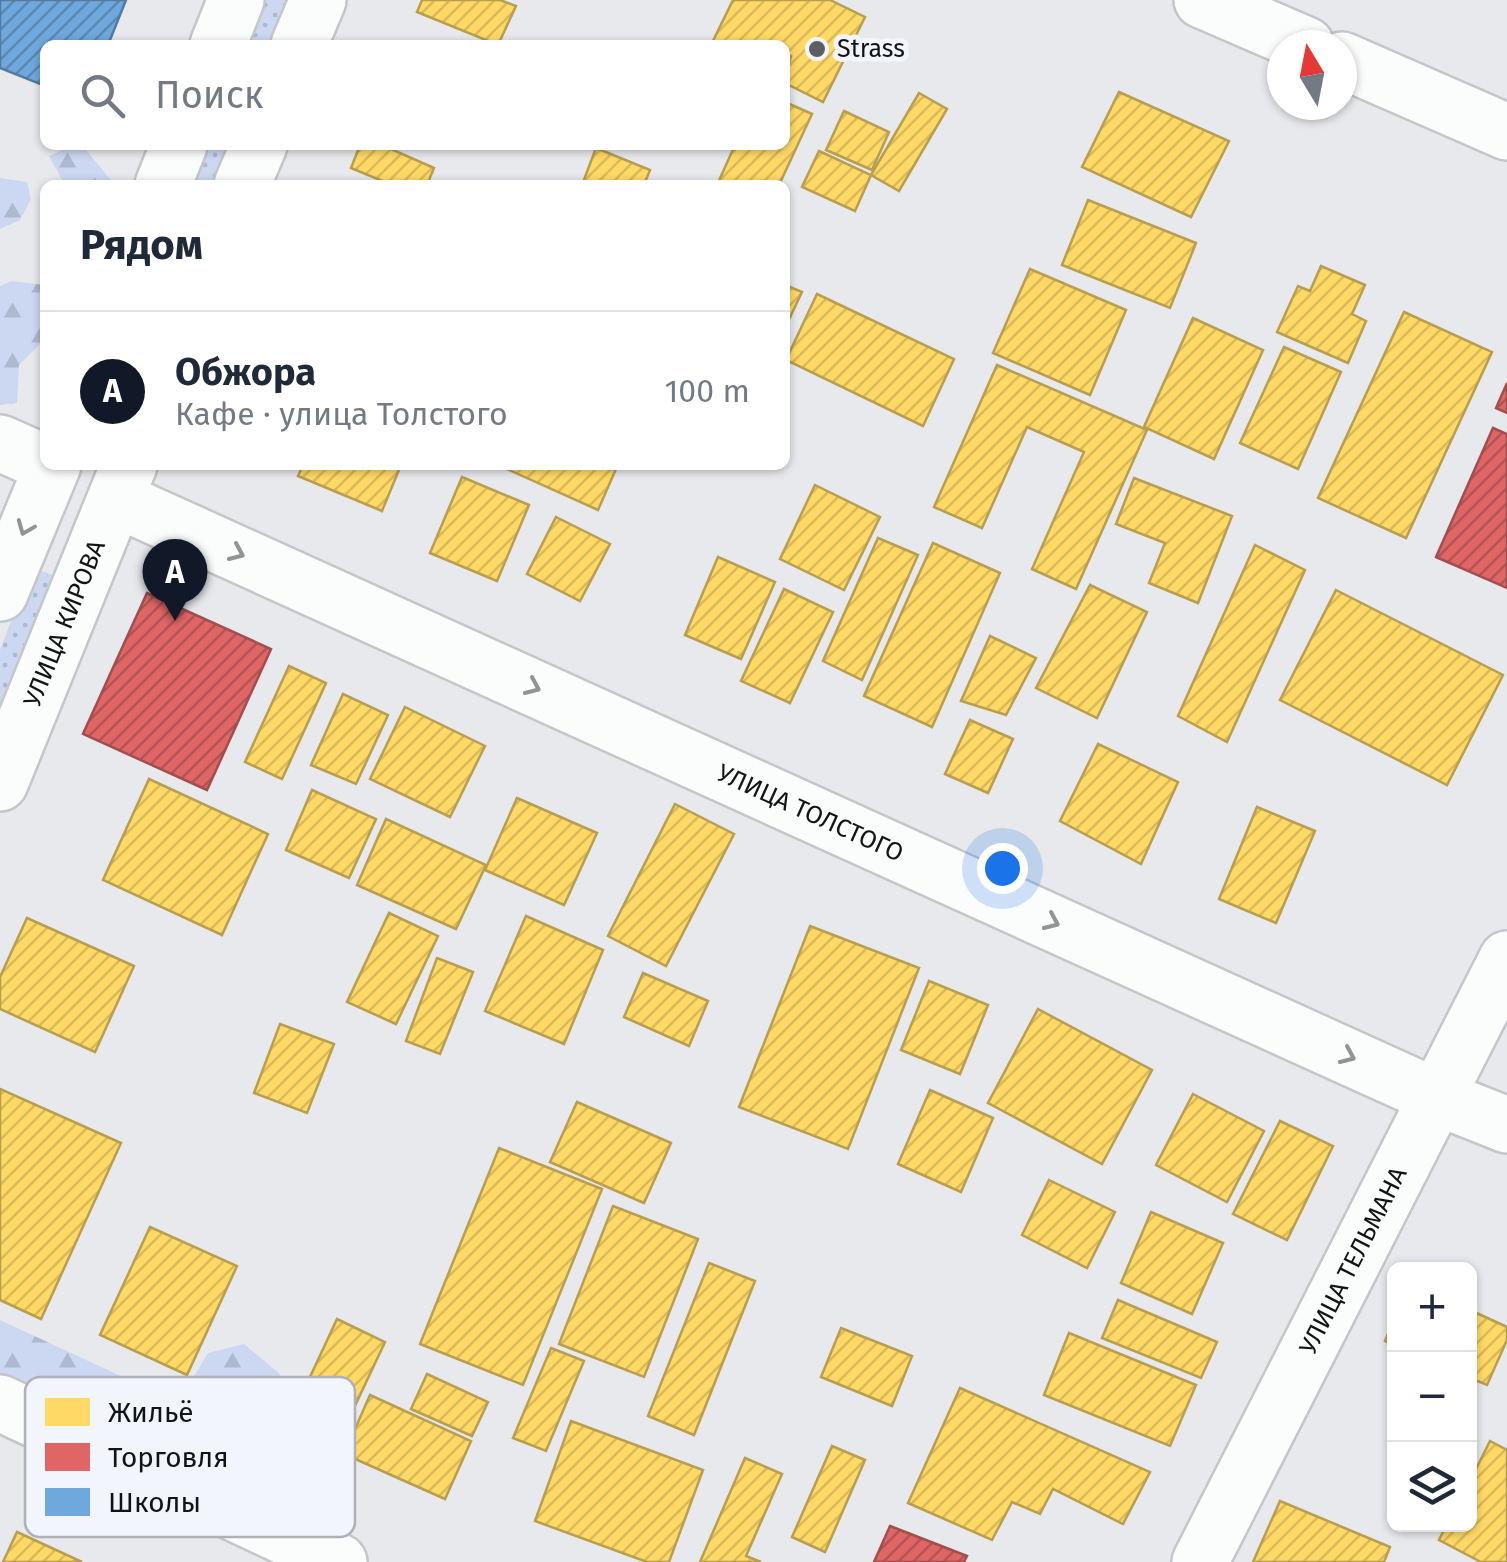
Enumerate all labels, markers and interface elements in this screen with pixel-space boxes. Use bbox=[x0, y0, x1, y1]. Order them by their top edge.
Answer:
north arrow bbox=[1267, 30, 1357, 120]
place label: Strass bbox=[837, 34, 905, 64]
marker: Strass bbox=[806, 38, 828, 60]
search box bbox=[40, 40, 790, 150]
icon: search bbox=[75, 68, 130, 123]
text: Поиск bbox=[155, 72, 264, 118]
text: Рядом bbox=[80, 220, 203, 270]
text: Обжора bbox=[175, 349, 316, 395]
text: A bbox=[103, 372, 122, 410]
text: 100 m bbox=[665, 372, 750, 410]
text: Кафе · улица Толстого bbox=[175, 395, 508, 433]
one-way arrow bbox=[17, 519, 37, 536]
street label: УЛИЦА КИРОВА bbox=[17, 535, 112, 711]
pin: A bbox=[142, 538, 208, 621]
one-way arrow bbox=[227, 541, 245, 561]
one-way arrow bbox=[523, 675, 541, 695]
street label: УЛИЦА ТОЛСТОГО bbox=[712, 758, 908, 868]
your location bbox=[977, 843, 1028, 894]
one-way arrow bbox=[1042, 910, 1060, 930]
one-way arrow bbox=[1338, 1044, 1356, 1064]
street label: УЛИЦА ТЕЛЬМАНА bbox=[1293, 1161, 1414, 1360]
map controls bbox=[1387, 1262, 1477, 1532]
button: + bbox=[1387, 1262, 1477, 1352]
button: − bbox=[1387, 1352, 1477, 1442]
legend bbox=[25, 1377, 355, 1537]
text: Жильё bbox=[108, 1396, 194, 1429]
text: Торговля bbox=[108, 1441, 229, 1474]
button: layers bbox=[1387, 1442, 1477, 1532]
text: Школы bbox=[108, 1486, 201, 1519]

